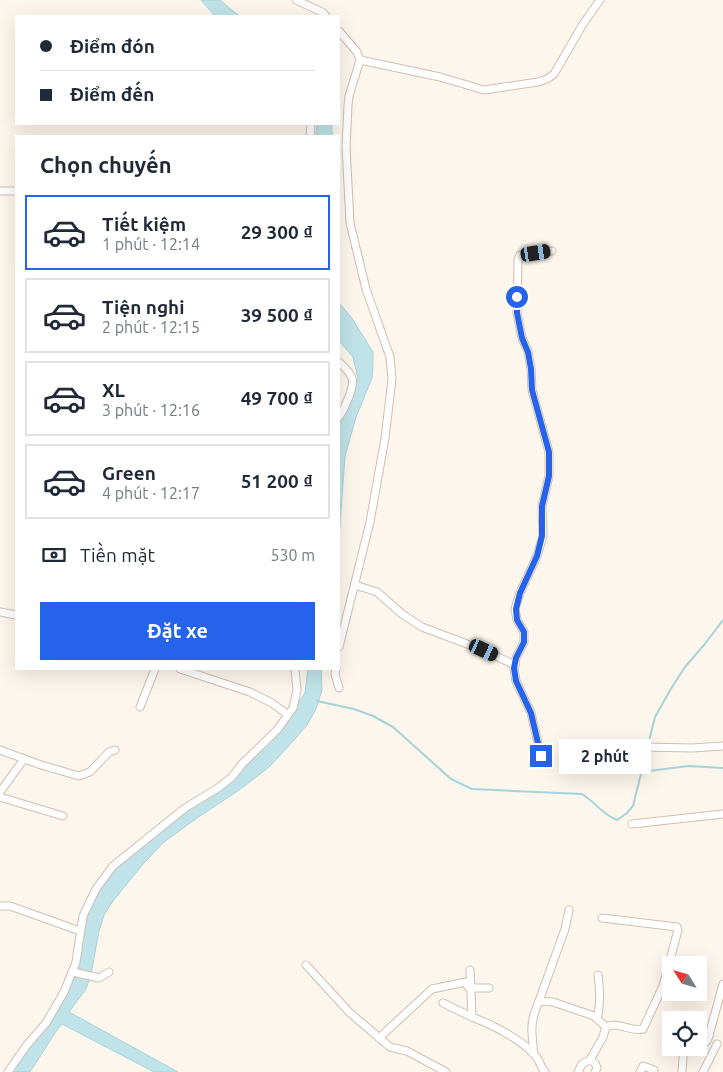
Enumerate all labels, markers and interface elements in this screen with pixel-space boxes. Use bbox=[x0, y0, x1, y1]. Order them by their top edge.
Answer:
text: Điểm đón bbox=[70, 35, 155, 57]
text: Điểm đến bbox=[70, 83, 154, 105]
text: Chọn chuyến bbox=[40, 152, 172, 177]
icon: car bbox=[42, 210, 87, 255]
text: Tiết kiệm bbox=[102, 213, 186, 235]
text: 29 300 ₫ bbox=[241, 221, 313, 243]
text: 1 phút · 12:14 bbox=[102, 235, 200, 253]
car bbox=[520, 243, 551, 263]
route start bbox=[506, 286, 528, 308]
icon: car bbox=[42, 293, 87, 338]
text: Tiện nghi bbox=[102, 296, 184, 318]
text: 39 500 ₫ bbox=[241, 304, 313, 326]
text: 2 phút · 12:15 bbox=[102, 318, 200, 336]
icon: car bbox=[42, 376, 87, 421]
text: XL bbox=[102, 379, 125, 401]
text: 49 700 ₫ bbox=[241, 387, 313, 409]
text: 3 phút · 12:16 bbox=[102, 401, 200, 419]
icon: car bbox=[42, 459, 87, 504]
text: Green bbox=[102, 462, 156, 484]
text: 51 200 ₫ bbox=[241, 470, 313, 492]
text: 4 phút · 12:17 bbox=[102, 484, 200, 502]
icon: cash bbox=[40, 541, 68, 569]
text: Tiền mặt bbox=[80, 544, 155, 566]
text: 530 m bbox=[270, 546, 315, 564]
button: Đặt xe bbox=[40, 602, 315, 660]
car bbox=[467, 637, 500, 663]
callout: 2 phút bbox=[558, 738, 651, 774]
route end bbox=[530, 745, 552, 767]
text: 2 phút bbox=[581, 747, 629, 765]
north arrow bbox=[662, 956, 708, 1001]
map controls bbox=[662, 956, 707, 1056]
button: locate bbox=[662, 1011, 707, 1056]

